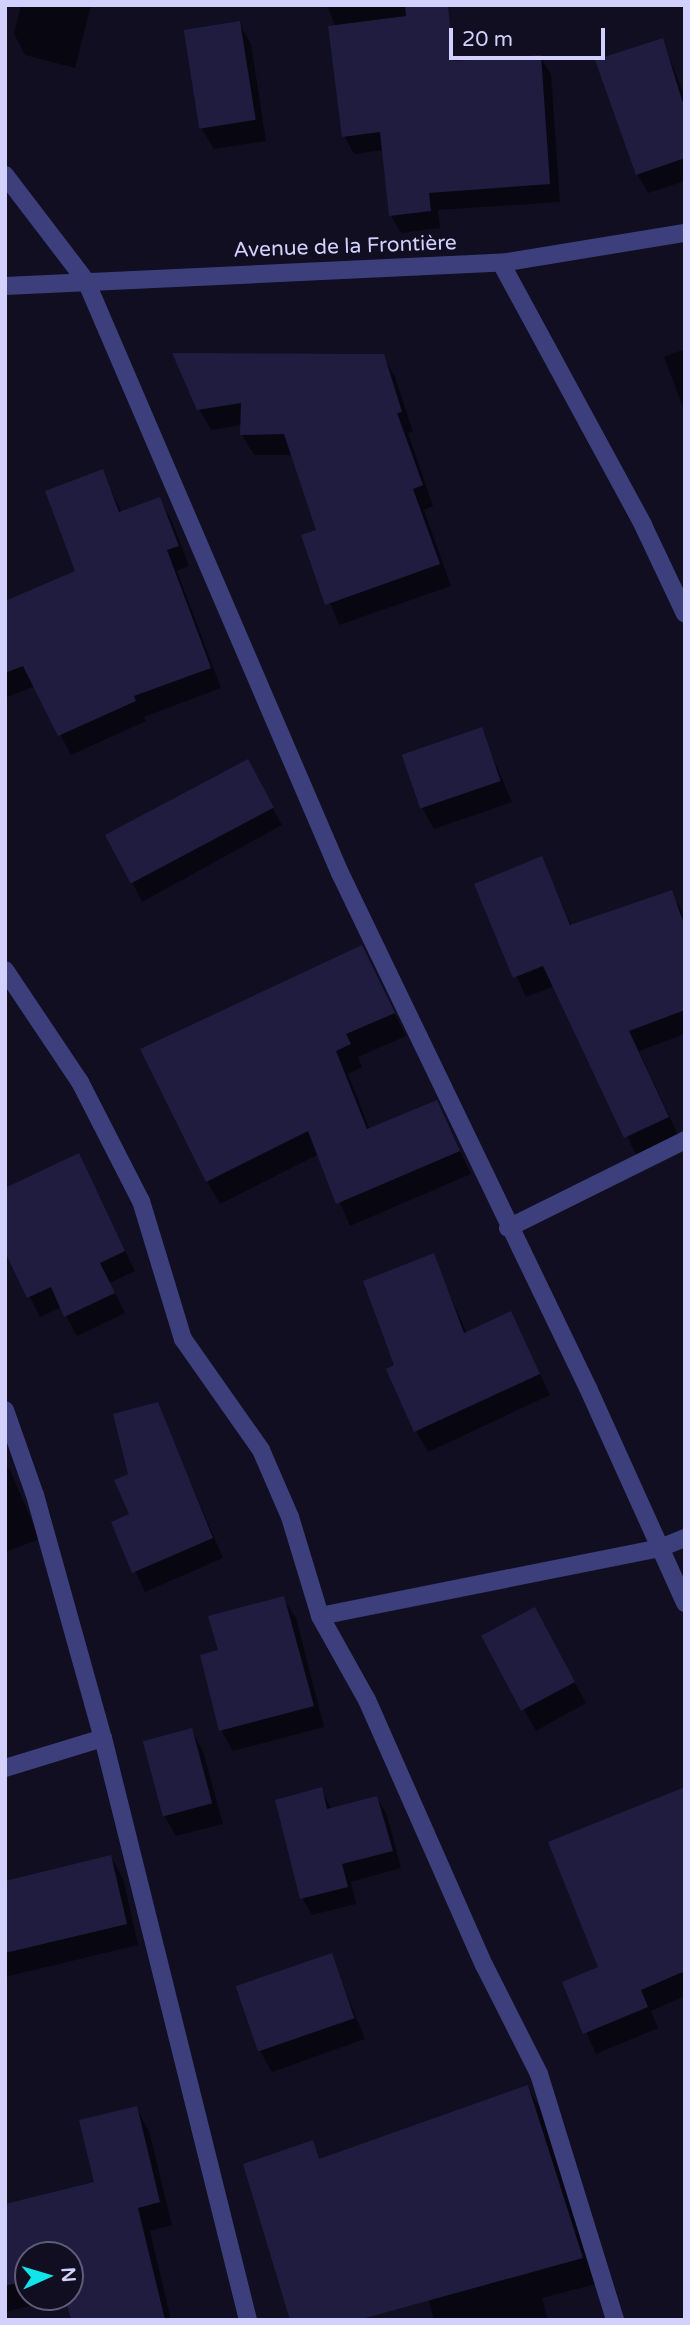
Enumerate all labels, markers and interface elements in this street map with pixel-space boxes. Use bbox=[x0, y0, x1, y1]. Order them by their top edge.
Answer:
scale bar bbox=[452, 14, 608, 58]
text: 20 m bbox=[462, 27, 513, 52]
street label: Avenue de la Frontière bbox=[233, 231, 457, 263]
north arrow bbox=[14, 2241, 84, 2311]
text: N bbox=[56, 2266, 79, 2283]

